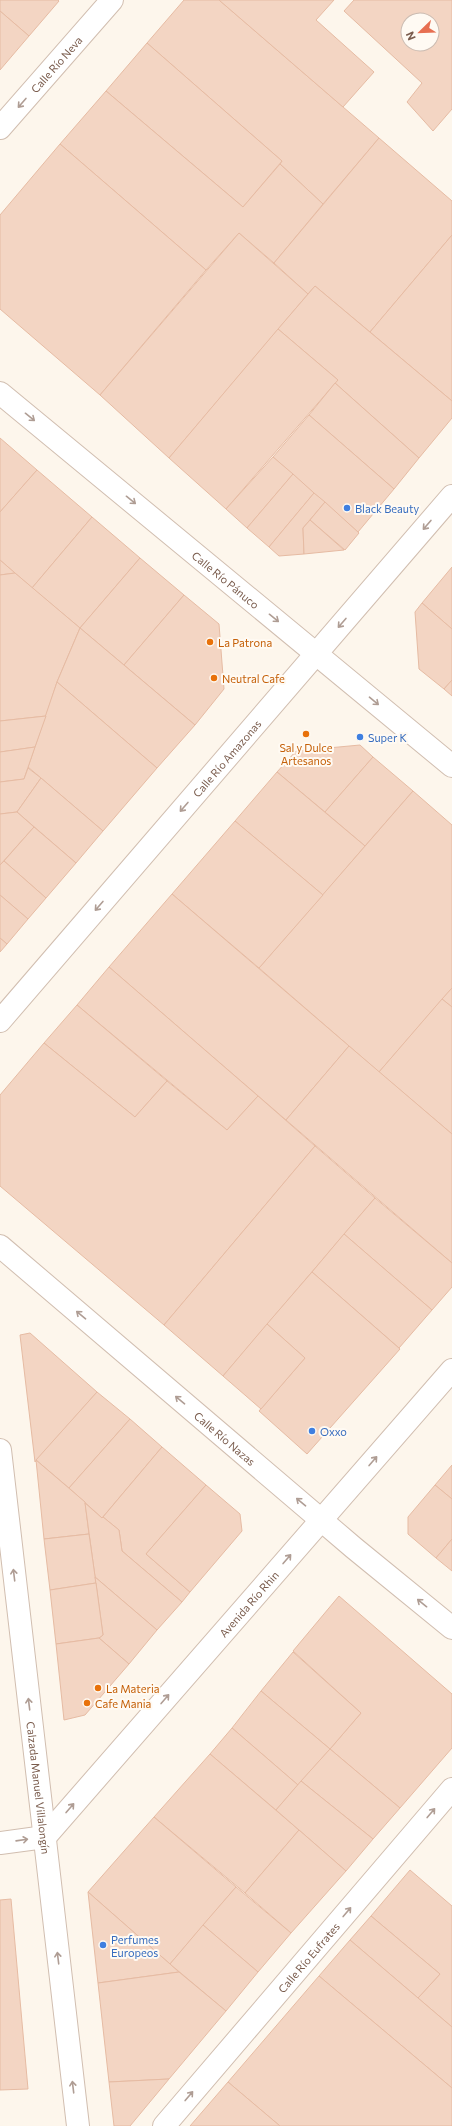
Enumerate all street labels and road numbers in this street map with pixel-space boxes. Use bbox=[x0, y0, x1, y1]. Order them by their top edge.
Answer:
street label: Calle Río Neva bbox=[28, 33, 84, 95]
street label: Calle Río Pánuco bbox=[190, 548, 262, 611]
street label: Calle Río Amazonas bbox=[190, 717, 263, 799]
street label: Calle Río Nazas bbox=[192, 1408, 258, 1468]
street label: Avenida Río Rhin bbox=[216, 1568, 281, 1639]
street label: Calzada Manuel Villalongín bbox=[25, 1721, 53, 1855]
street label: Calle Río Eufrates bbox=[275, 1920, 342, 1995]

